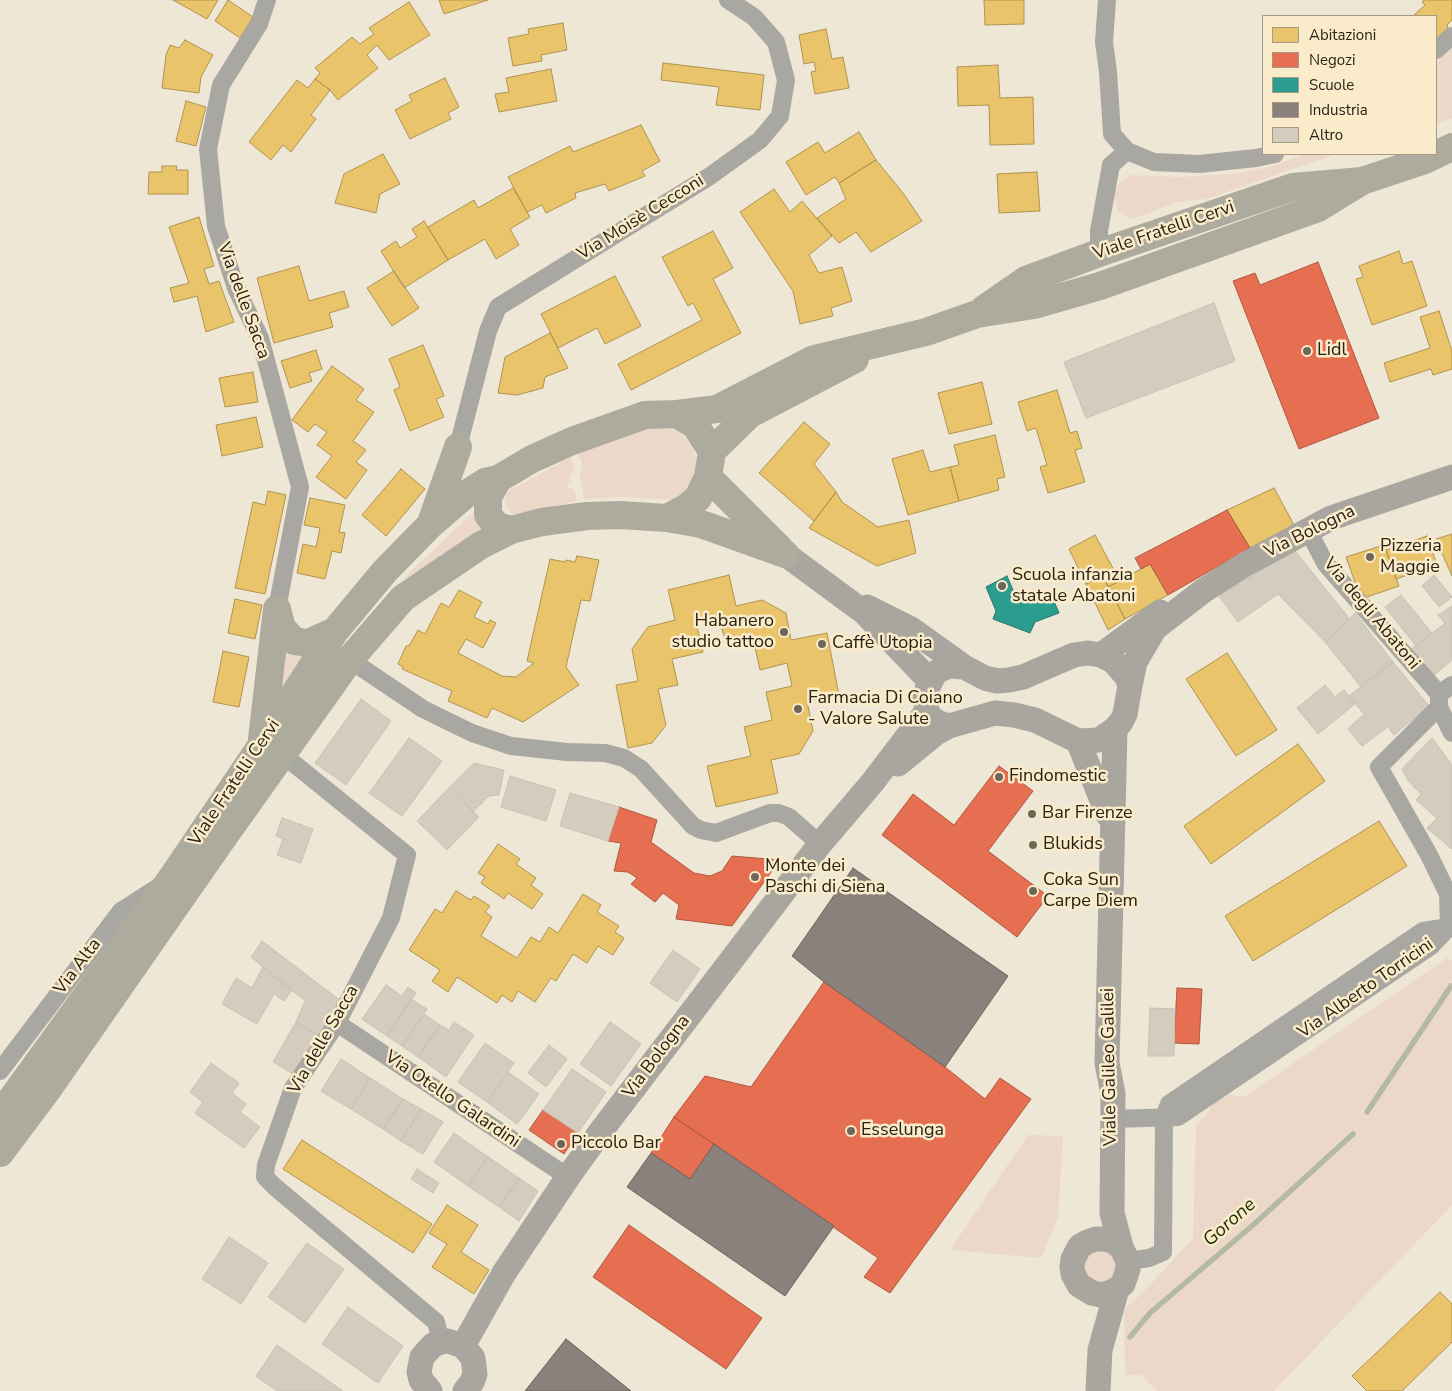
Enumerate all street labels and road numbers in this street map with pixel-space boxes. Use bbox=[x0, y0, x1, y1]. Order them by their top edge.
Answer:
street label: Via Moisè Cecconi bbox=[574, 170, 708, 266]
street label: Viale Fratelli Cervi bbox=[1091, 197, 1237, 265]
street label: Via delle Sacca bbox=[212, 240, 274, 362]
street label: Via Bologna bbox=[1261, 501, 1359, 563]
street label: Via degli Abatoni bbox=[1318, 554, 1424, 674]
street label: Viale Fratelli Cervi bbox=[185, 716, 285, 850]
street label: Via Alberto Torricini bbox=[1294, 934, 1438, 1044]
street label: Via Alta bbox=[50, 935, 106, 999]
street label: Via delle Sacca bbox=[284, 982, 364, 1098]
street label: Viale Galileo Galilei bbox=[1098, 988, 1122, 1146]
street label: Via Bologna bbox=[619, 1011, 695, 1103]
street label: Via Otello Galardini bbox=[380, 1047, 524, 1153]

